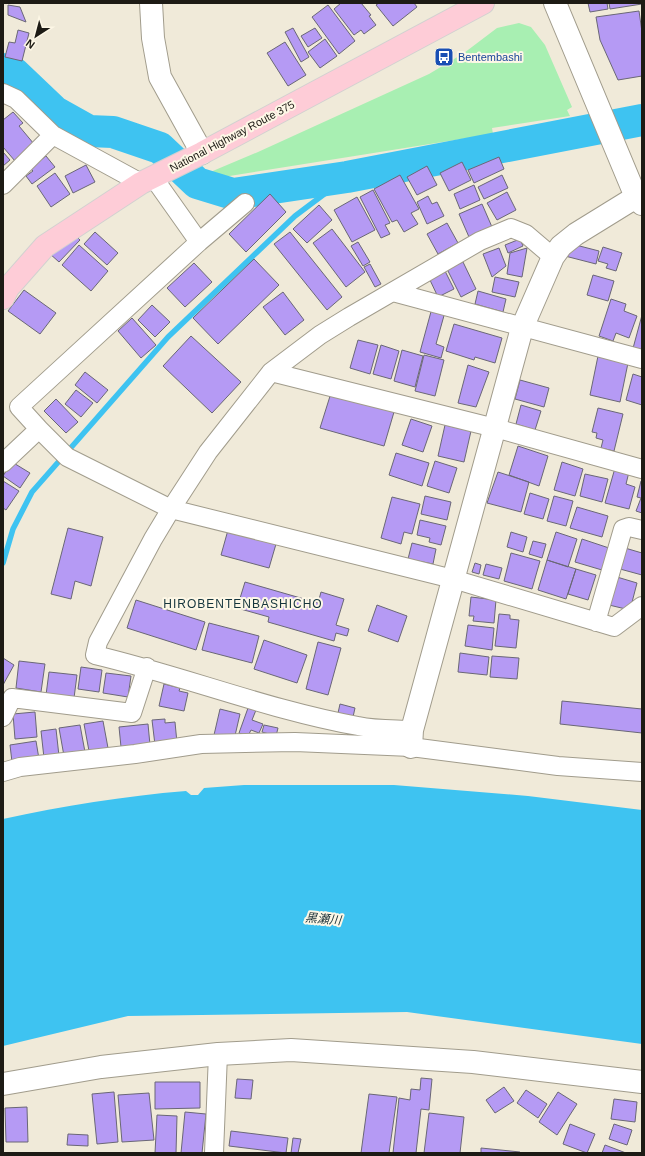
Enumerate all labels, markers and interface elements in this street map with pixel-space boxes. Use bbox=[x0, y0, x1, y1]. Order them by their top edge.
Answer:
north arrow bbox=[16, 16, 56, 56]
text: N bbox=[23, 37, 37, 51]
bus stop icon: Bentembashi bbox=[433, 46, 455, 68]
place label: Bentembashi bbox=[458, 51, 522, 63]
street label: National Highway Route 375 bbox=[168, 98, 296, 174]
district label: HIROBENTENBASHICHO bbox=[163, 597, 323, 611]
water label: 黒瀬川 bbox=[304, 910, 344, 928]

